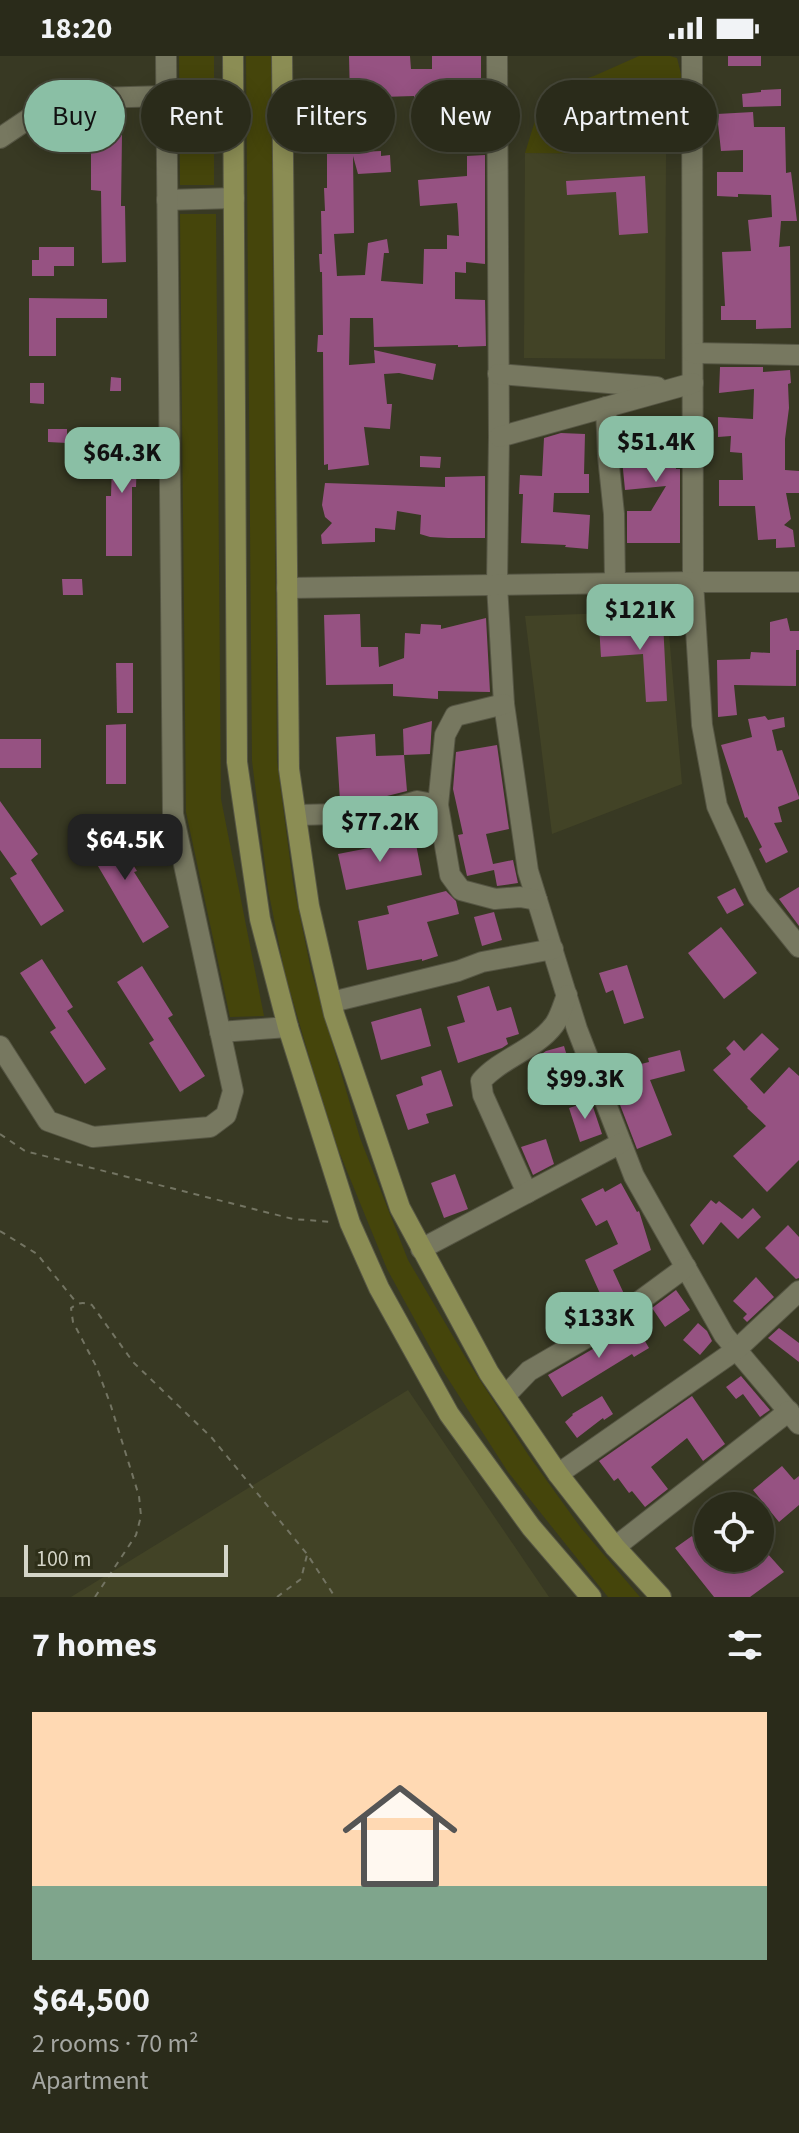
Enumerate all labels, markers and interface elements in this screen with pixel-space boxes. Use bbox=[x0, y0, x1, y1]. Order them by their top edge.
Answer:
text: 18:20 bbox=[40, 7, 112, 50]
chip: Buy bbox=[24, 80, 125, 152]
chip: Rent bbox=[141, 80, 251, 152]
chip: Filters bbox=[267, 80, 395, 152]
chip: New bbox=[411, 80, 520, 152]
chip: Apartment bbox=[536, 80, 717, 152]
pin: $51.4K bbox=[591, 416, 721, 484]
text: $51.4K bbox=[617, 423, 695, 460]
pin: $64.3K bbox=[57, 427, 187, 495]
text: $64.3K bbox=[83, 434, 161, 471]
pin: $121K bbox=[584, 584, 696, 652]
text: $121K bbox=[605, 591, 675, 628]
pin: $77.2K bbox=[315, 796, 445, 864]
text: $77.2K bbox=[341, 803, 419, 840]
pin: $64.5K bbox=[60, 814, 190, 882]
text: $64.5K bbox=[86, 821, 164, 858]
pin: $99.3K bbox=[520, 1053, 650, 1121]
text: $99.3K bbox=[546, 1060, 624, 1097]
pin: $133K bbox=[543, 1292, 655, 1360]
text: $133K bbox=[564, 1299, 634, 1336]
map controls bbox=[694, 1492, 774, 1572]
button: locate bbox=[694, 1492, 774, 1572]
scale bar bbox=[24, 1541, 228, 1577]
text: 100 m bbox=[36, 1543, 91, 1575]
text: 7 homes bbox=[32, 1621, 157, 1670]
icon: filters bbox=[723, 1623, 767, 1667]
icon: home bbox=[328, 1764, 472, 1908]
text: $64,500 bbox=[32, 1976, 150, 2025]
text: 2 rooms · 70 m² bbox=[32, 2025, 199, 2062]
text: Apartment bbox=[32, 2062, 149, 2099]

